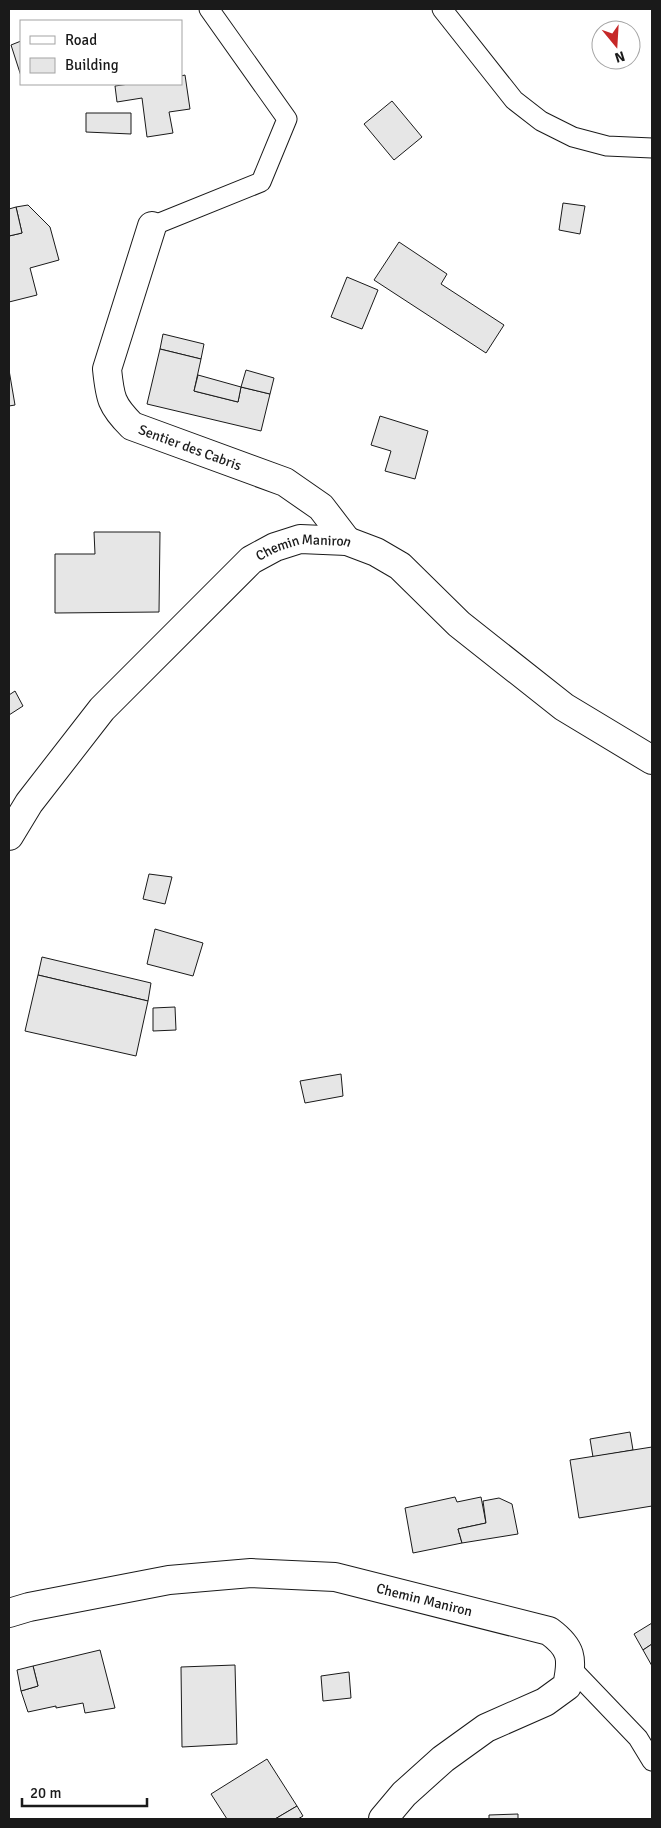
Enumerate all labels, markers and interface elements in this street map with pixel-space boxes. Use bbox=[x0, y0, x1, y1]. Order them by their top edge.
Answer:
legend bbox=[20, 20, 182, 85]
north arrow bbox=[591, 20, 641, 70]
text: Road bbox=[65, 31, 97, 49]
text: N bbox=[613, 47, 627, 66]
text: Building bbox=[65, 56, 119, 74]
street label: Sentier des Cabris bbox=[136, 421, 244, 474]
street label: Chemin Maniron bbox=[253, 531, 354, 565]
street label: Chemin Maniron bbox=[374, 1580, 474, 1620]
scale bar bbox=[22, 1776, 148, 1808]
text: 20 m bbox=[30, 1784, 61, 1802]

